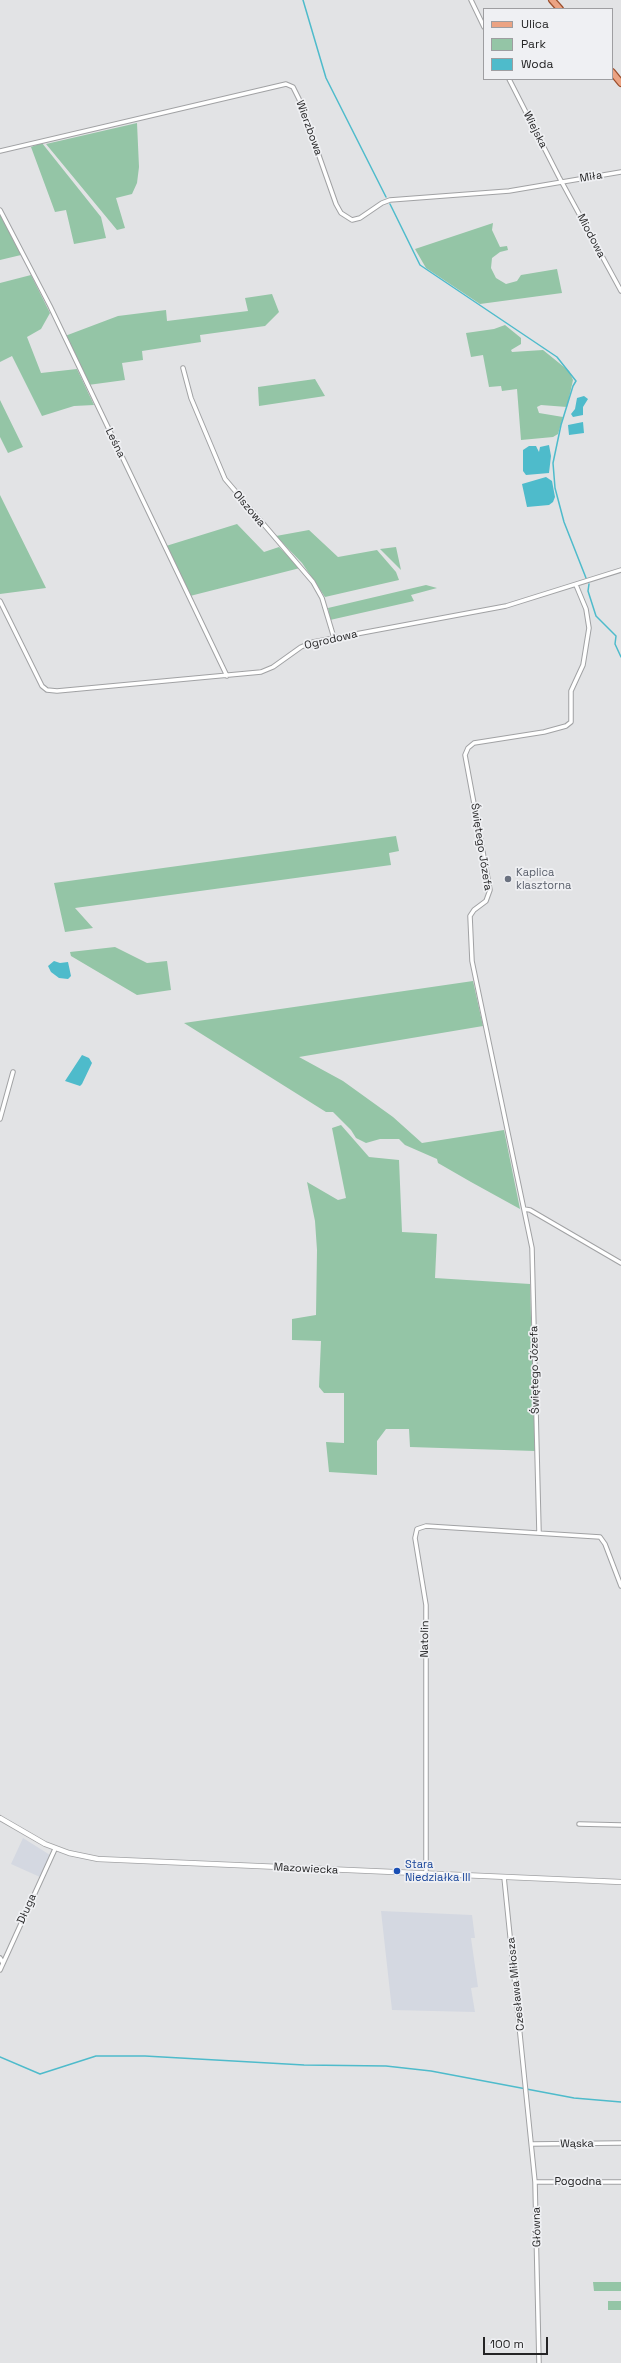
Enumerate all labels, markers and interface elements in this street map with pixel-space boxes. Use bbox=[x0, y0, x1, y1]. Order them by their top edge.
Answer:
legend bbox=[483, 8, 613, 80]
text: Ulica bbox=[521, 16, 549, 32]
text: Park bbox=[521, 36, 546, 52]
text: Woda bbox=[521, 56, 553, 72]
street label: Wierzbowa bbox=[293, 99, 325, 157]
street label: Wiejska bbox=[520, 109, 550, 151]
street label: Miła bbox=[579, 169, 603, 185]
street label: Miodowa bbox=[574, 212, 608, 260]
street label: Leśna bbox=[102, 426, 128, 460]
street label: Olszowa bbox=[230, 488, 268, 530]
street label: Ogrodowa bbox=[303, 627, 359, 653]
street label: Świętego Józefa bbox=[468, 802, 494, 892]
place label: Kaplica klasztorna bbox=[516, 866, 571, 892]
marker: Kaplica klasztorna bbox=[503, 874, 513, 884]
street label: Świętego Józefa bbox=[528, 1326, 542, 1414]
street label: Natolin bbox=[418, 1620, 432, 1658]
place label: Stara Niedziałka III bbox=[405, 1858, 470, 1884]
street label: Mazowiecka bbox=[273, 1861, 339, 1877]
marker: Stara Niedziałka III bbox=[392, 1866, 402, 1876]
street label: Długa bbox=[15, 1892, 39, 1926]
street label: Czesława Miłosza bbox=[505, 1937, 527, 2031]
street label: Wąska bbox=[560, 2137, 594, 2151]
street label: Pogodna bbox=[554, 2175, 602, 2189]
street label: Główna bbox=[530, 2207, 544, 2247]
scale bar bbox=[485, 2329, 550, 2355]
text: 100 m bbox=[490, 2336, 524, 2352]

